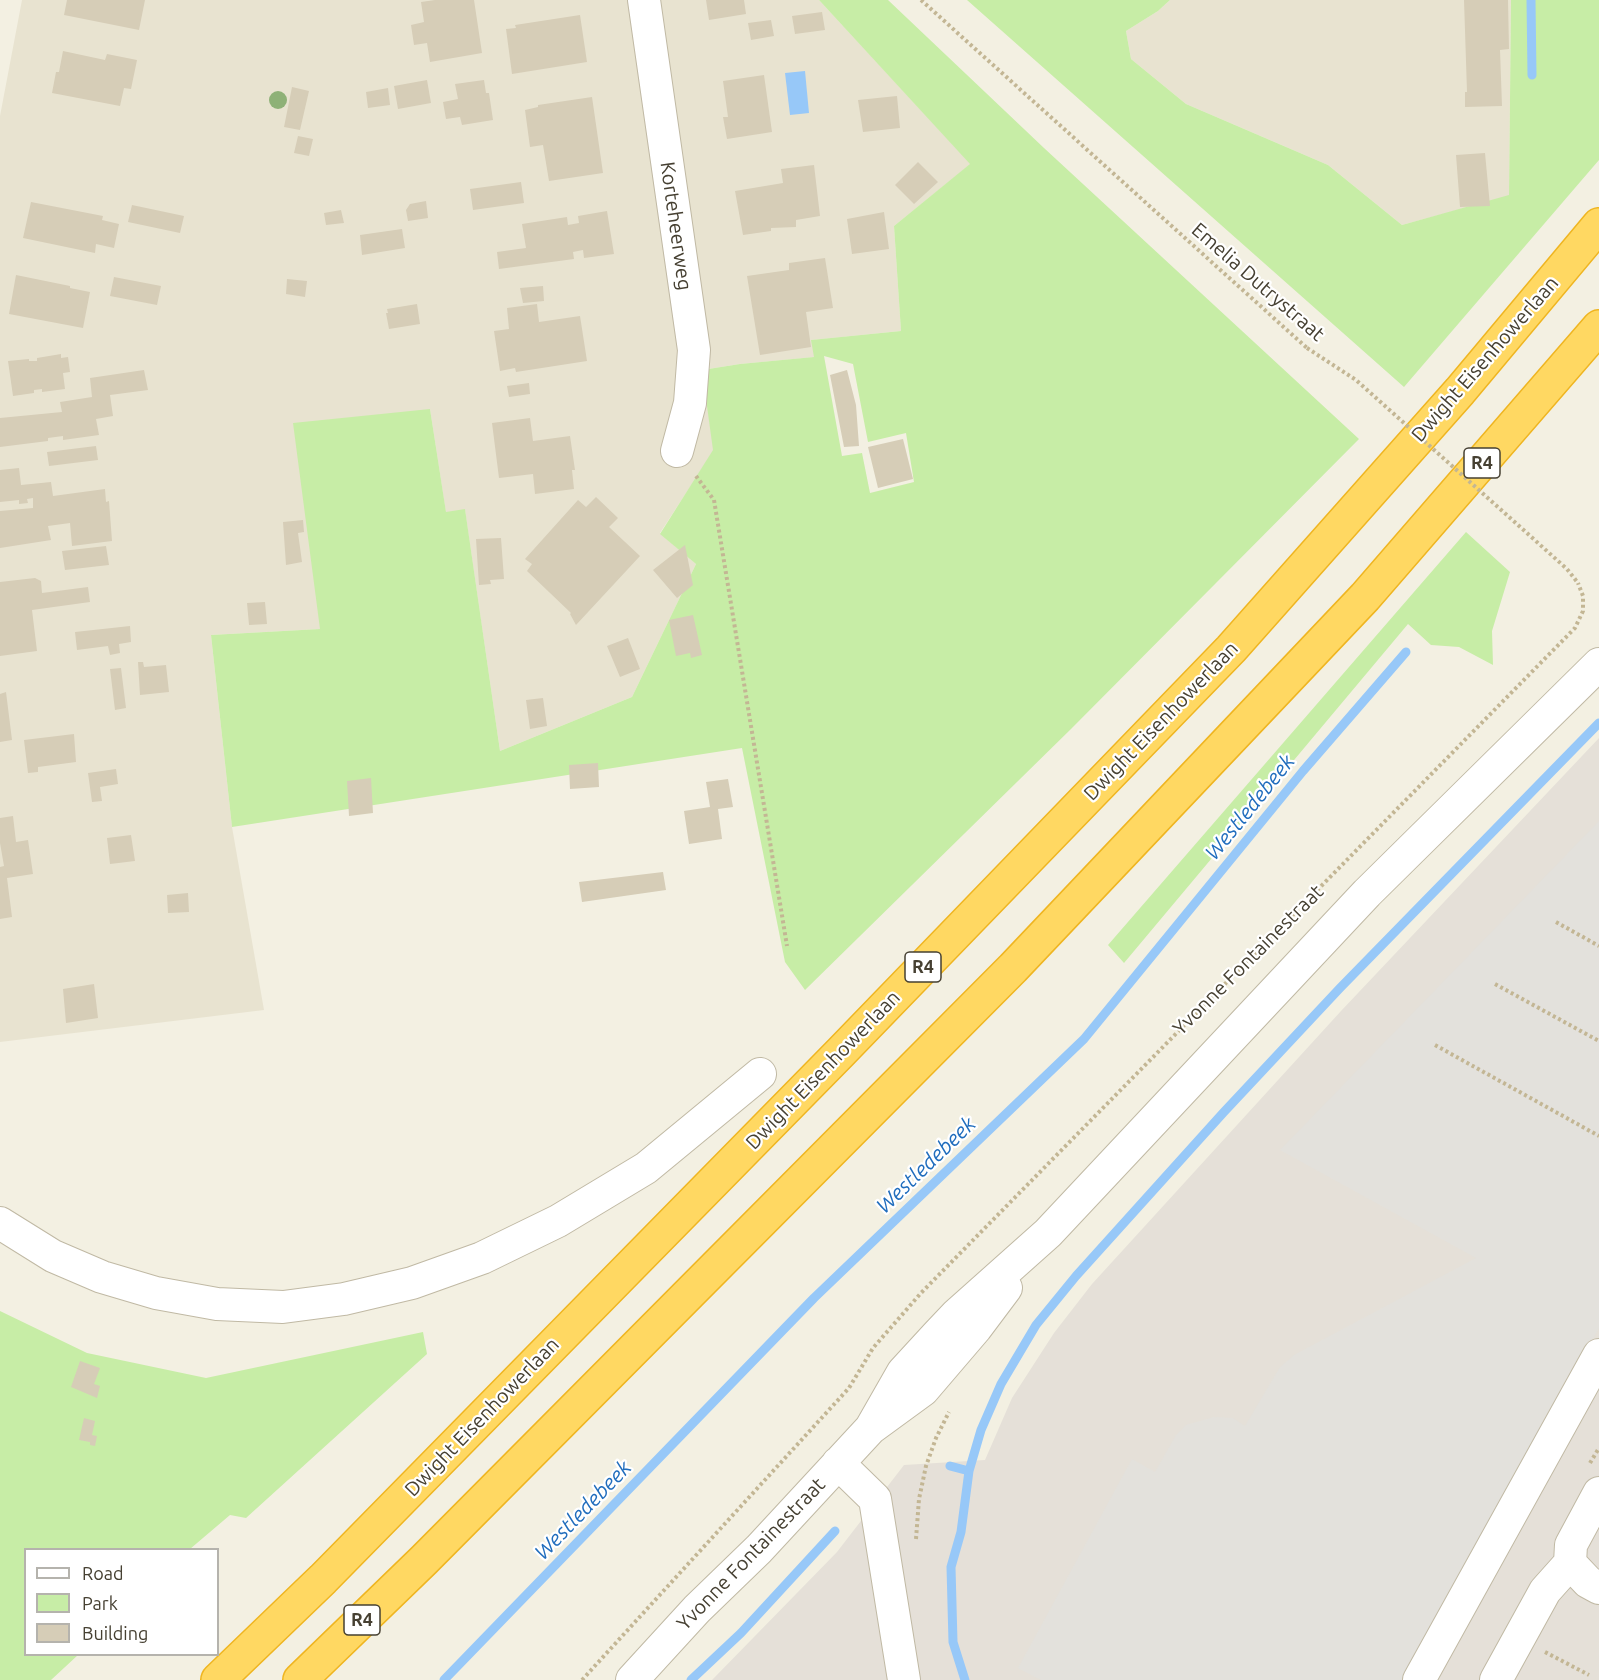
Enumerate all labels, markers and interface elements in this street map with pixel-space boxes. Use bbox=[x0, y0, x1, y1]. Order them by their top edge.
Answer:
street label: Korteheerweg bbox=[655, 160, 697, 292]
street label: Emelia Dutrystraat bbox=[1187, 218, 1329, 346]
street label: Dwight Eisenhowerlaan bbox=[1407, 271, 1563, 447]
road number: R4 bbox=[1464, 448, 1500, 478]
street label: Dwight Eisenhowerlaan bbox=[1079, 637, 1243, 805]
water label: Westledebeek bbox=[1200, 749, 1300, 865]
street label: Yvonne Fontainestraat bbox=[1168, 880, 1328, 1040]
road number: R4 bbox=[905, 952, 941, 982]
street label: Dwight Eisenhowerlaan bbox=[741, 986, 905, 1154]
water label: Westledebeek bbox=[871, 1111, 981, 1219]
street label: Dwight Eisenhowerlaan bbox=[400, 1333, 564, 1501]
water label: Westledebeek bbox=[529, 1455, 637, 1565]
street label: Yvonne Fontainestraat bbox=[672, 1473, 830, 1635]
legend bbox=[24, 1548, 219, 1656]
text: Road bbox=[82, 1563, 124, 1583]
text: Park bbox=[82, 1593, 118, 1613]
road number: R4 bbox=[344, 1605, 380, 1635]
text: Building bbox=[82, 1623, 148, 1643]

